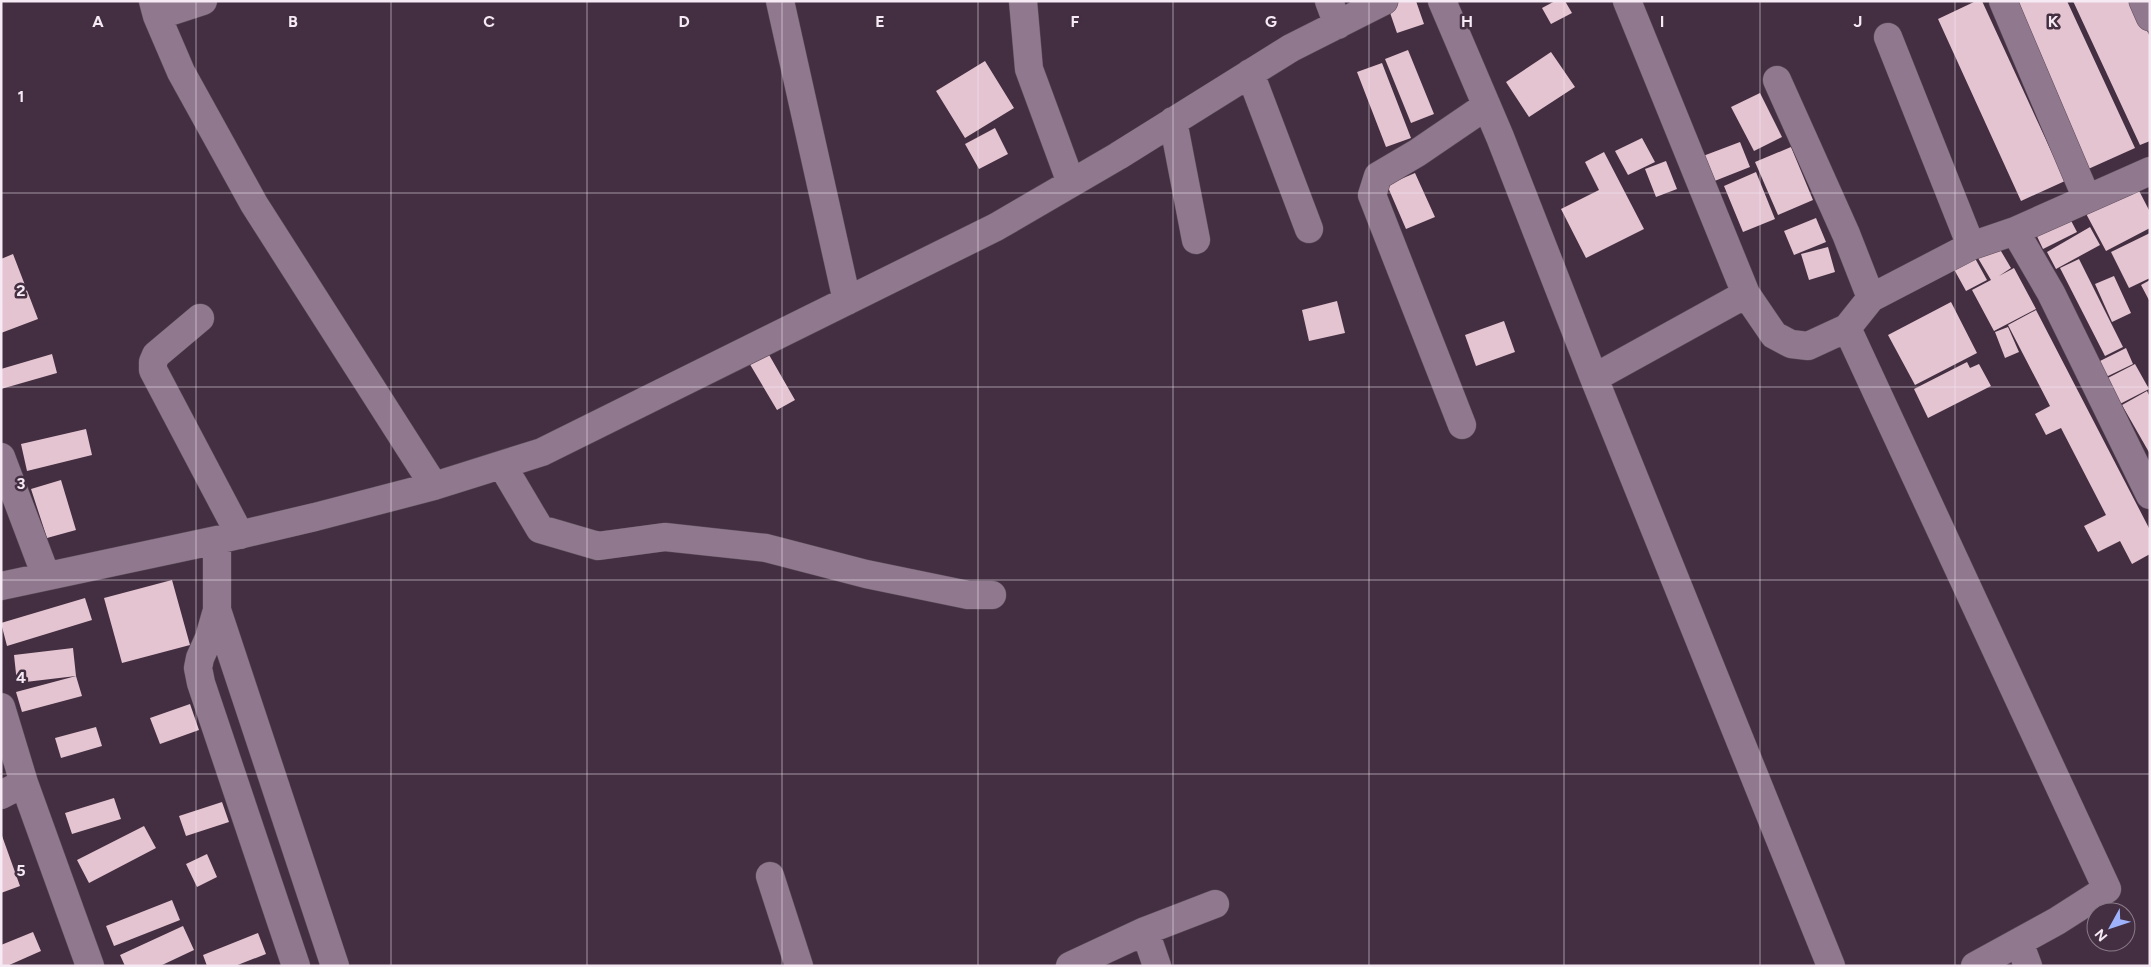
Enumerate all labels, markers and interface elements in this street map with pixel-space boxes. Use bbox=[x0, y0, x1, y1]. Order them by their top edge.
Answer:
text: A bbox=[92, 12, 104, 31]
text: B bbox=[288, 12, 298, 31]
text: C bbox=[483, 12, 495, 31]
text: D bbox=[678, 12, 690, 31]
text: E bbox=[875, 12, 885, 31]
text: F bbox=[1071, 12, 1080, 31]
text: G bbox=[1265, 12, 1277, 31]
text: H bbox=[1461, 12, 1473, 31]
text: I bbox=[1660, 12, 1664, 31]
text: J bbox=[1854, 12, 1862, 31]
text: K bbox=[2048, 12, 2059, 31]
text: 1 bbox=[18, 87, 24, 106]
text: 2 bbox=[16, 281, 26, 300]
text: 3 bbox=[17, 474, 26, 493]
text: 4 bbox=[16, 668, 26, 687]
text: 5 bbox=[16, 861, 26, 880]
north arrow bbox=[2086, 902, 2136, 952]
text: N bbox=[2091, 925, 2111, 945]

